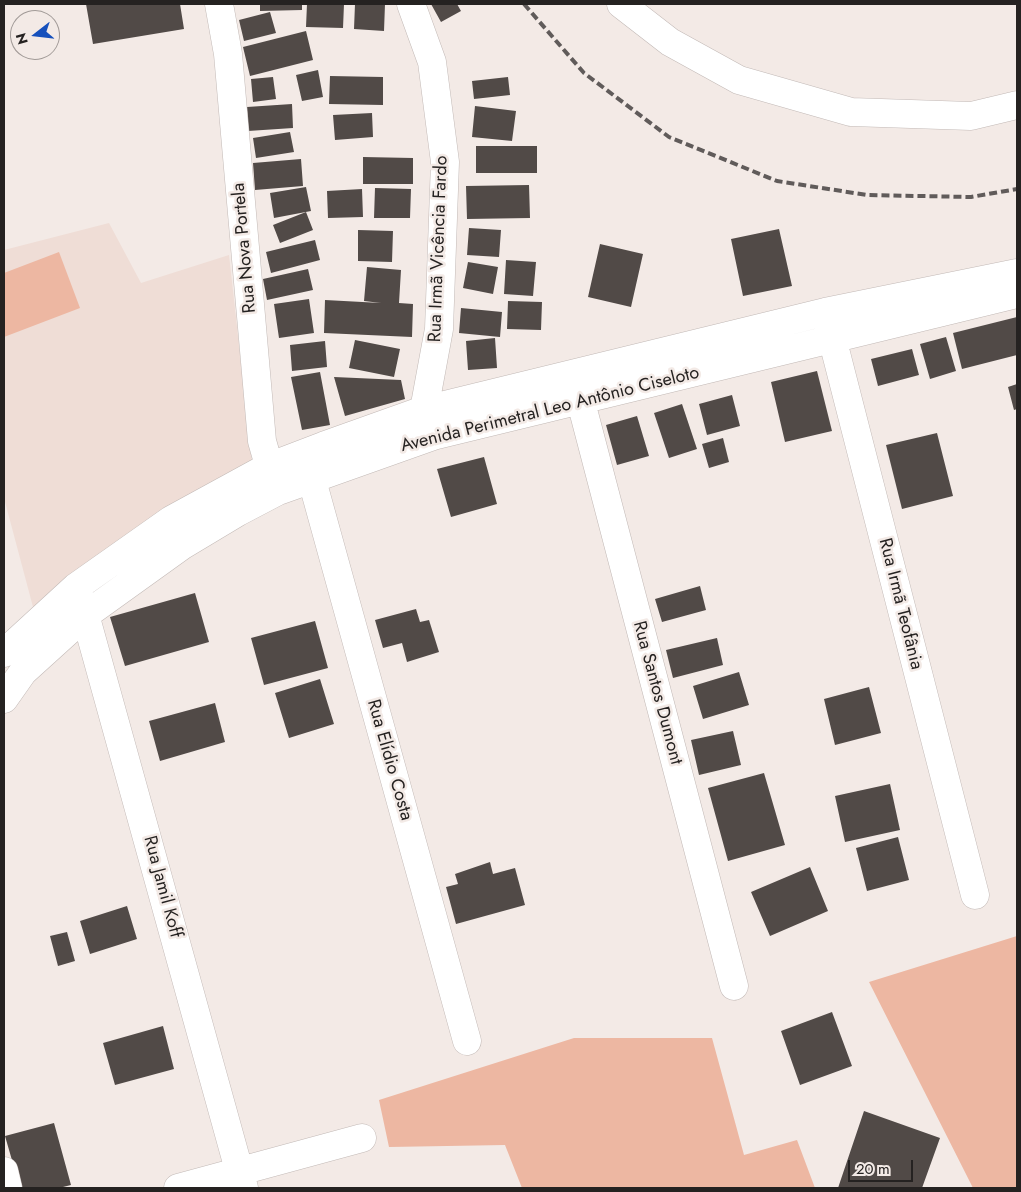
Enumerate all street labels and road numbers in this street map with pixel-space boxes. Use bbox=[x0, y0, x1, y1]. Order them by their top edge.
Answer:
street label: Rua Irmã Vicência Fardo bbox=[425, 155, 453, 343]
street label: Rua Nova Portela bbox=[229, 182, 261, 314]
street label: Avenida Perimetral Leo Antônio Ciseloto bbox=[399, 362, 701, 458]
street label: Rua Irmã Teofânia bbox=[873, 536, 927, 672]
street label: Rua Santos Dumont bbox=[627, 619, 687, 767]
street label: Rua Elídio Costa bbox=[361, 697, 417, 823]
street label: Rua Jamil Koff bbox=[138, 834, 186, 940]

